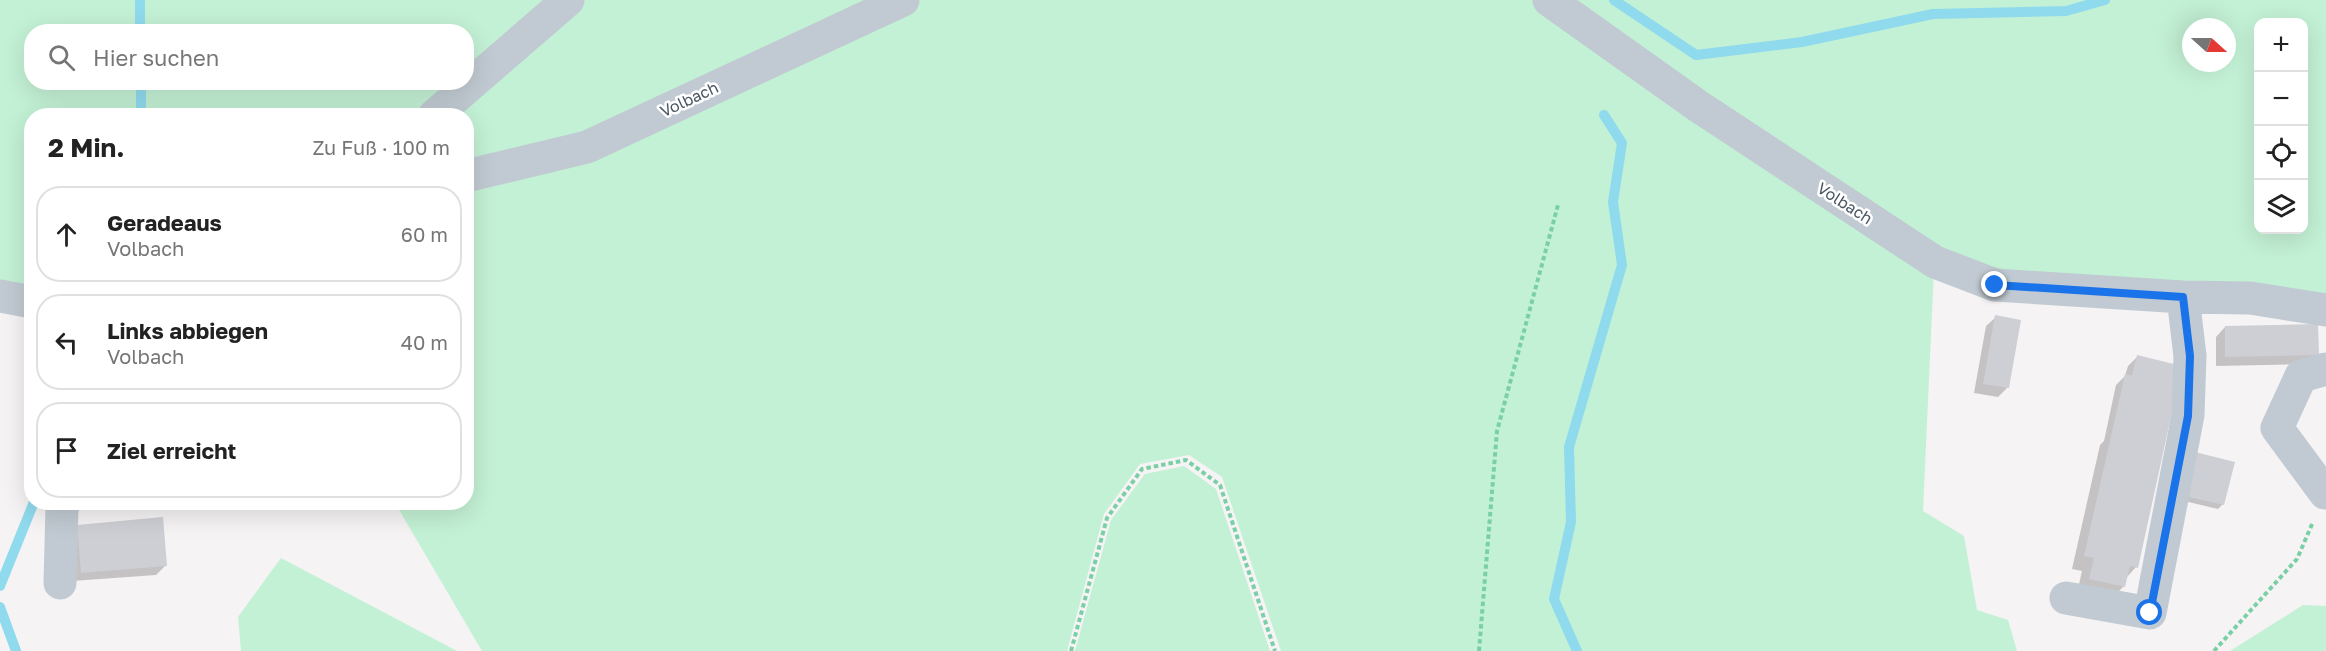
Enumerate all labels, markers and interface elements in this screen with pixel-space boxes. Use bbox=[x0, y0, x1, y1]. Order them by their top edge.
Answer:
north arrow bbox=[2182, 18, 2236, 72]
map controls bbox=[2254, 18, 2308, 234]
button: + bbox=[2254, 18, 2308, 72]
search box bbox=[24, 24, 474, 90]
icon: search bbox=[45, 41, 78, 74]
text: Hier suchen bbox=[93, 44, 219, 71]
button: − bbox=[2254, 72, 2308, 126]
street label: Volbach bbox=[657, 77, 721, 121]
button: locate bbox=[2254, 126, 2308, 180]
text: 2 Min. bbox=[48, 132, 125, 163]
text: Zu Fuß · 100 m bbox=[313, 135, 450, 159]
street label: Volbach bbox=[1814, 178, 1876, 228]
button: layers bbox=[2254, 180, 2308, 234]
text: Geradeaus bbox=[107, 209, 222, 236]
icon: ahead bbox=[50, 218, 83, 251]
text: 60 m bbox=[401, 222, 448, 246]
text: Volbach bbox=[107, 236, 184, 260]
route end bbox=[1981, 271, 2007, 297]
text: Links abbiegen bbox=[107, 317, 268, 344]
icon: left bbox=[50, 326, 83, 359]
text: 40 m bbox=[401, 330, 448, 354]
text: Volbach bbox=[107, 344, 184, 368]
icon: arrive bbox=[50, 434, 83, 467]
text: Ziel erreicht bbox=[107, 437, 236, 464]
route start bbox=[2136, 599, 2162, 625]

